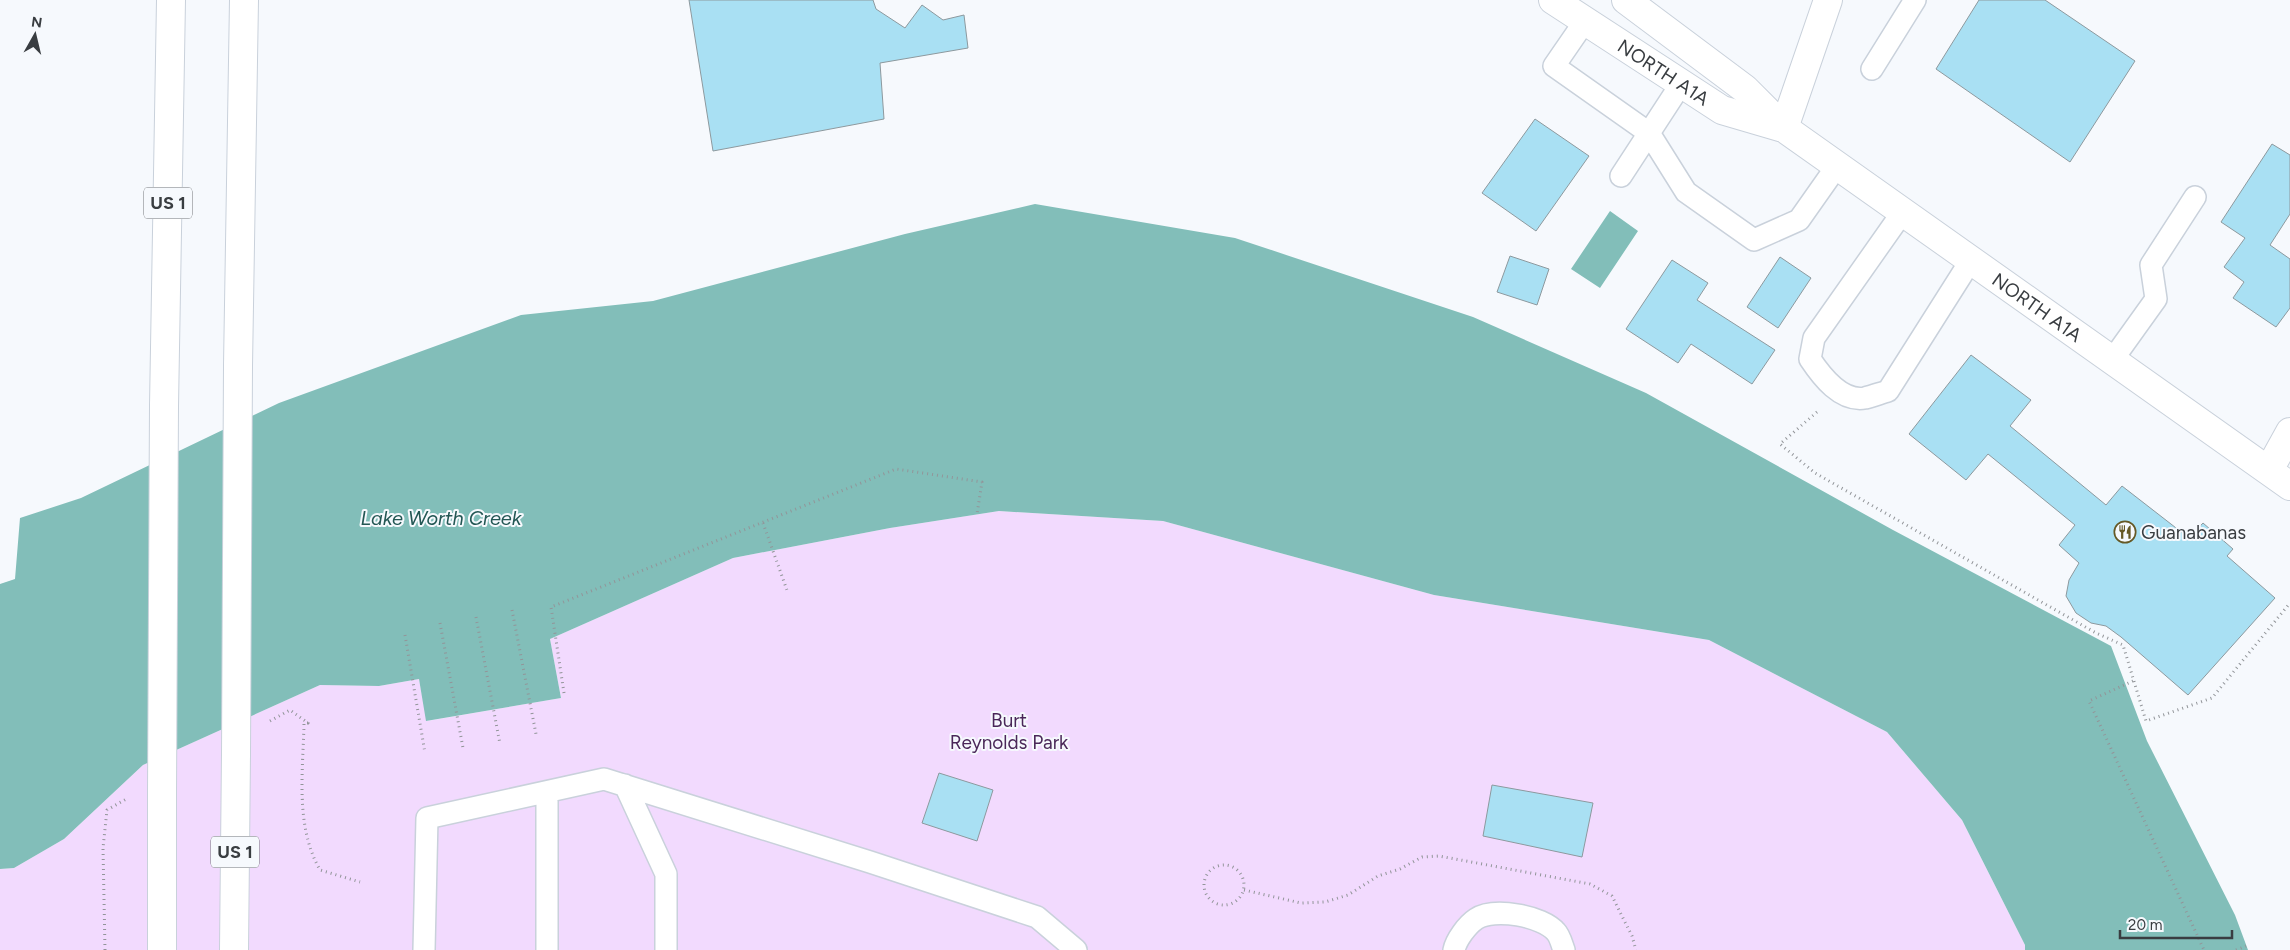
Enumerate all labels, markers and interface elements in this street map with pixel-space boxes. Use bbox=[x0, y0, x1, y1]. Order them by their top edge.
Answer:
north arrow bbox=[10, 10, 60, 60]
text: N bbox=[30, 13, 43, 32]
street label: NORTH A1A bbox=[1614, 34, 1714, 110]
road number: US 1 bbox=[144, 188, 192, 218]
street label: NORTH A1A bbox=[1988, 268, 2087, 347]
water label: Lake Worth Creek bbox=[361, 506, 523, 530]
restaurant icon: Guanabanas bbox=[2113, 520, 2137, 544]
place label: Guanabanas bbox=[2141, 521, 2246, 544]
park label: Burt Reynolds Park bbox=[950, 709, 1069, 754]
road number: US 1 bbox=[211, 836, 259, 868]
scale bar bbox=[2120, 908, 2232, 940]
text: 20 m bbox=[2128, 916, 2162, 934]

